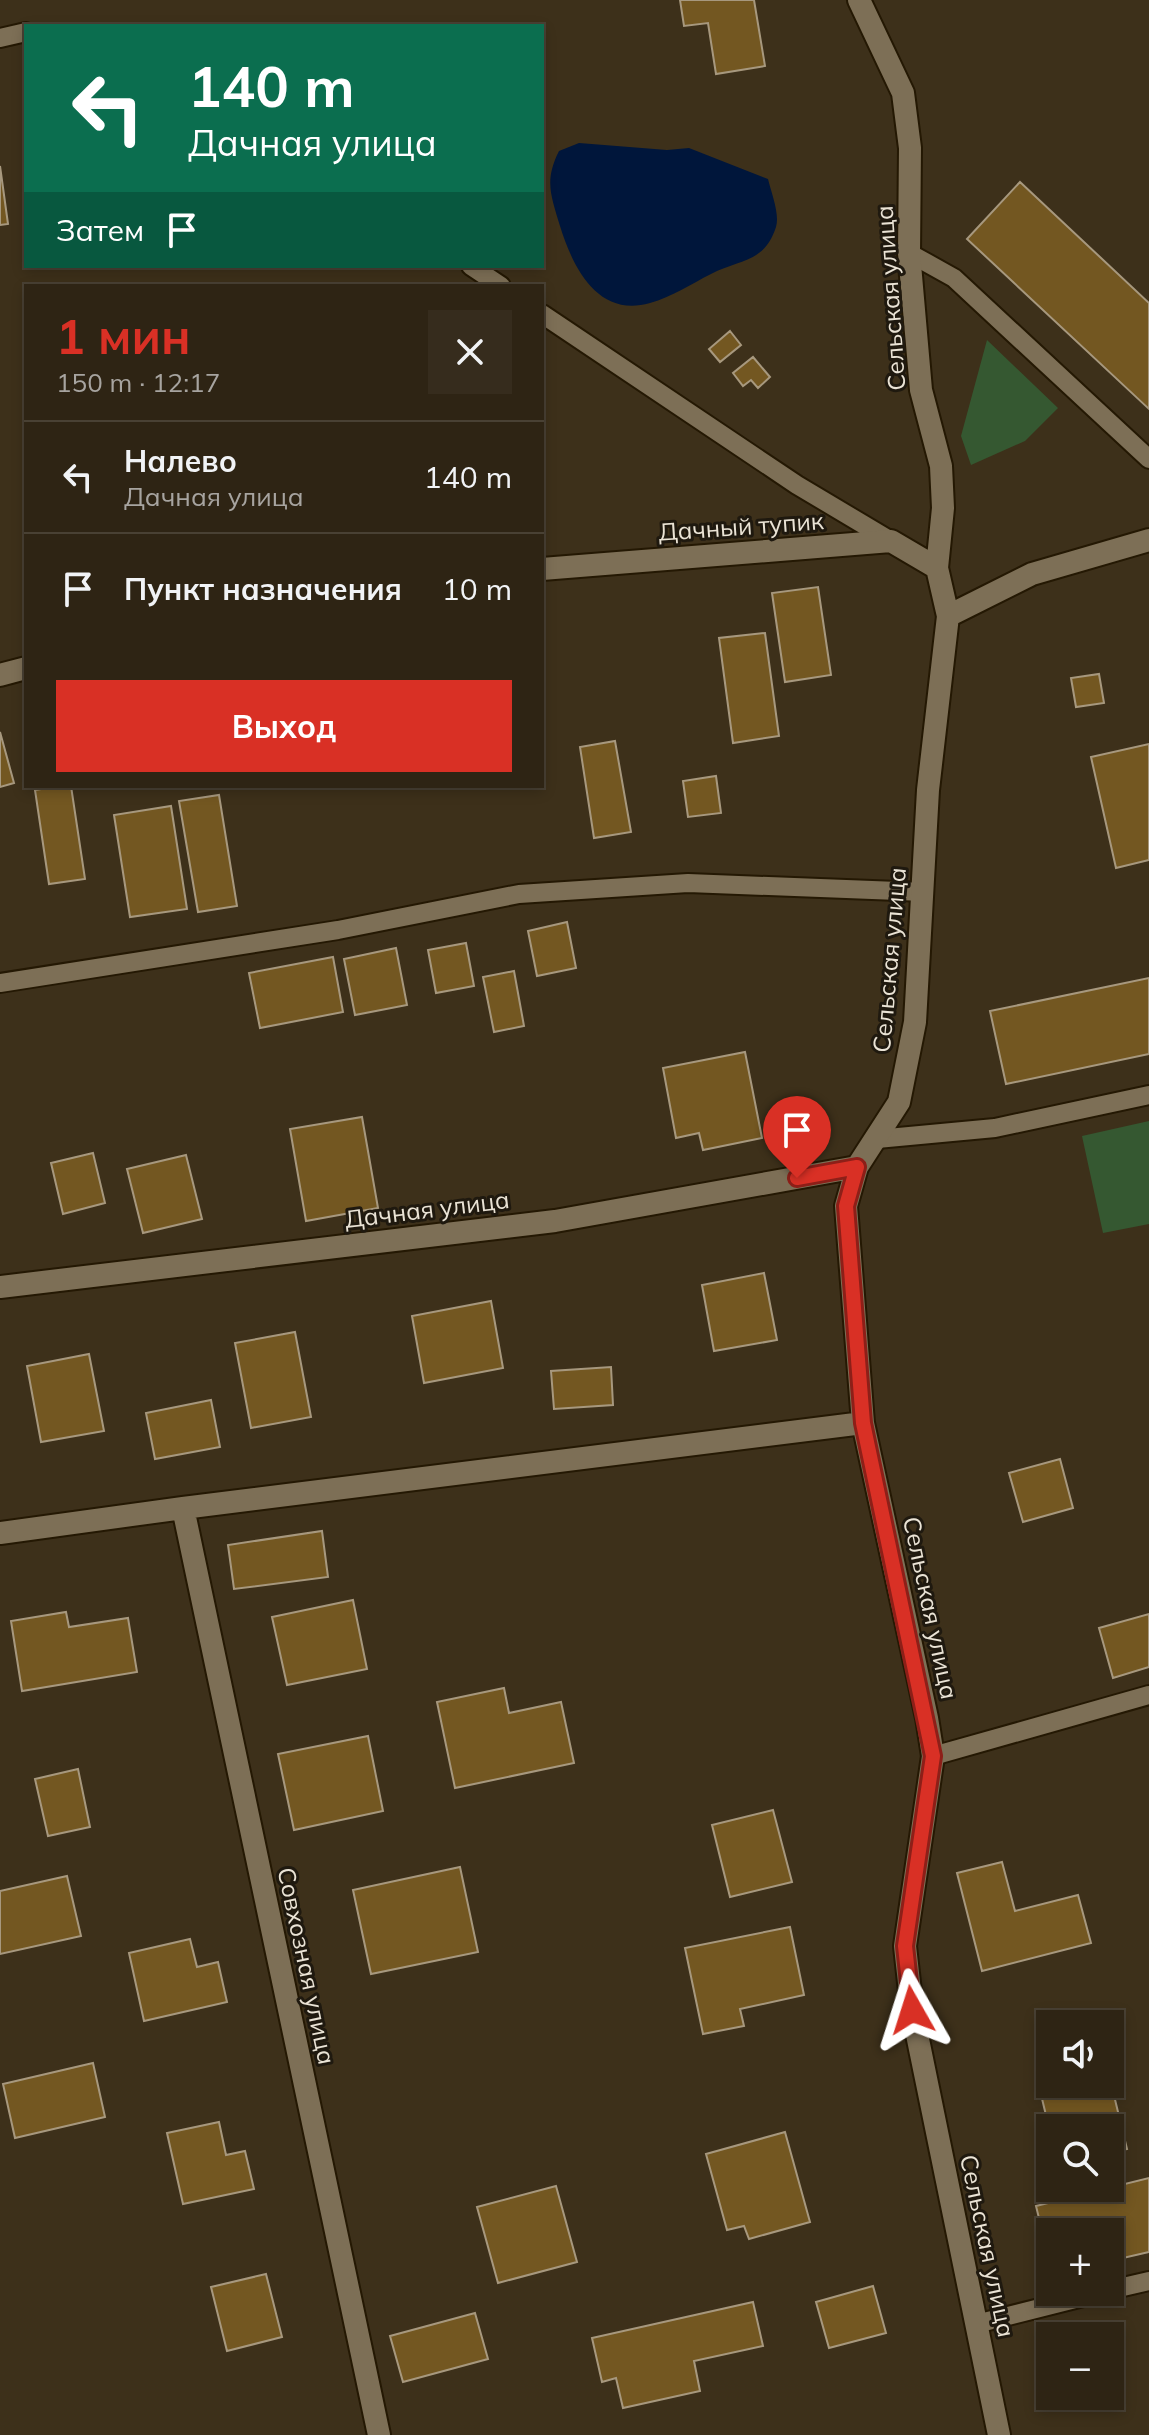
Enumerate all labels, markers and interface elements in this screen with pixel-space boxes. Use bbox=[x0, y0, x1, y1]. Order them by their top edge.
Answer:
text: 140 m bbox=[188, 51, 355, 121]
icon: left bbox=[56, 56, 160, 160]
text: Дачная улица bbox=[188, 120, 437, 165]
street label: Сельская улица bbox=[869, 204, 911, 392]
icon: arrive bbox=[160, 208, 204, 252]
text: Затем bbox=[56, 211, 144, 249]
text: 1 мин bbox=[56, 306, 191, 366]
button: close bbox=[428, 310, 512, 394]
text: 150 m · 12:17 bbox=[56, 366, 220, 399]
text: Налево bbox=[124, 442, 237, 480]
icon: left bbox=[56, 455, 100, 499]
text: 140 m bbox=[424, 458, 512, 496]
text: Дачная улица bbox=[124, 480, 304, 513]
street label: Дачный тупик bbox=[657, 505, 825, 547]
icon: arrive bbox=[56, 567, 100, 611]
text: Пункт назначения bbox=[124, 570, 402, 608]
text: 10 m bbox=[442, 570, 512, 608]
button: Выход bbox=[56, 680, 512, 772]
street label: Сельская улица bbox=[866, 866, 912, 1054]
pin bbox=[763, 1096, 831, 1178]
icon: arrive bbox=[775, 1108, 819, 1152]
street label: Дачная улица bbox=[343, 1184, 511, 1234]
street label: Сельская улица bbox=[897, 1514, 965, 1702]
street label: Совхозная улица bbox=[271, 1864, 343, 2067]
position arrow bbox=[870, 1968, 954, 2052]
map controls bbox=[1036, 2010, 1124, 2410]
button: sound bbox=[1036, 2010, 1124, 2098]
button: search bbox=[1036, 2114, 1124, 2202]
street label: Сельская улица bbox=[954, 2152, 1022, 2340]
button: + bbox=[1036, 2218, 1124, 2306]
button: − bbox=[1036, 2322, 1124, 2410]

